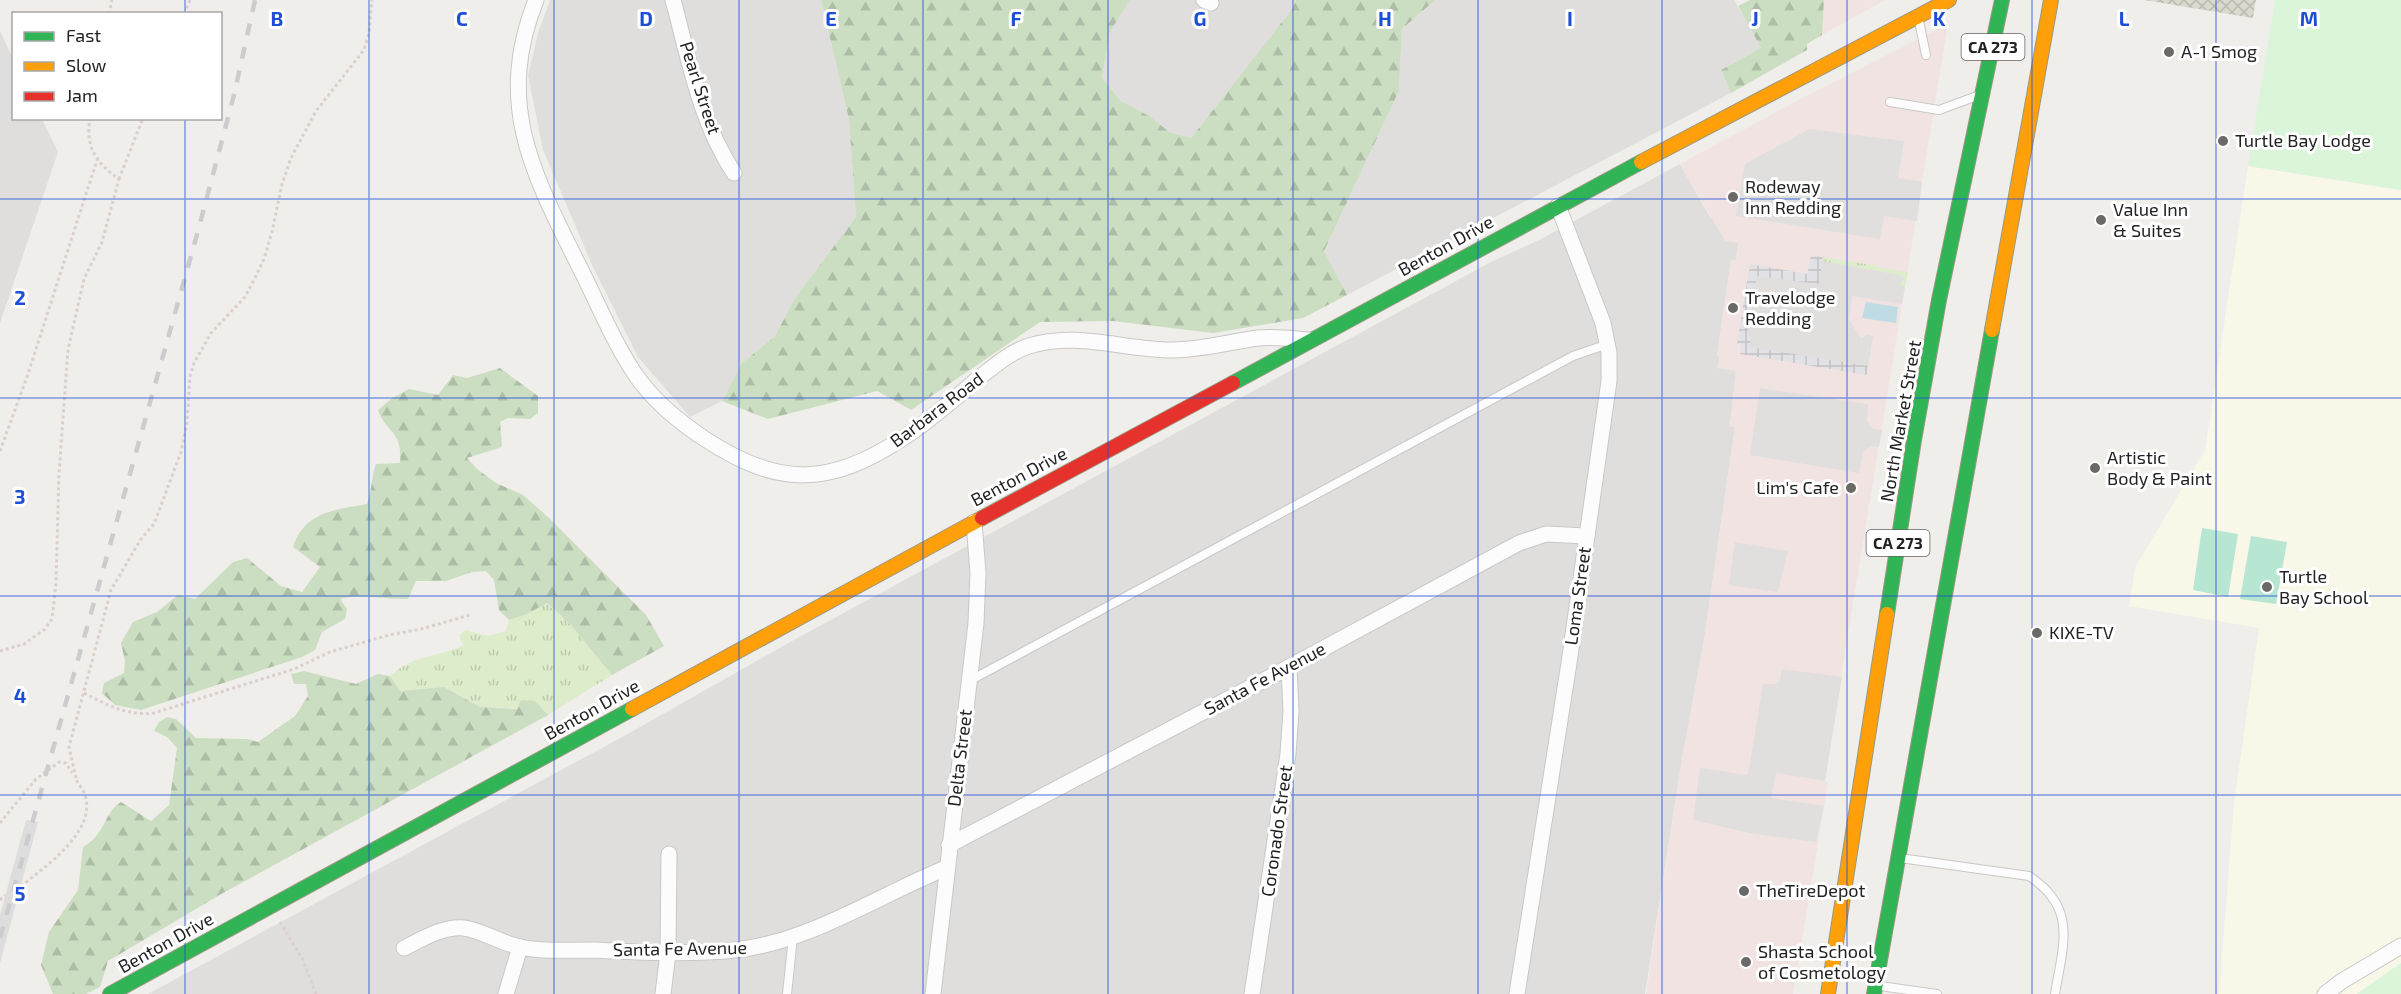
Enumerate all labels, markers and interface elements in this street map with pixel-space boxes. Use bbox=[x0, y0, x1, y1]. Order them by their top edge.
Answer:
text: B bbox=[271, 6, 283, 30]
text: C bbox=[456, 6, 468, 30]
text: D bbox=[639, 6, 653, 30]
text: E bbox=[825, 6, 837, 30]
text: F bbox=[1010, 6, 1022, 30]
text: G bbox=[1194, 6, 1206, 30]
text: H bbox=[1378, 6, 1392, 30]
text: I bbox=[1567, 6, 1573, 30]
text: J bbox=[1751, 6, 1759, 30]
text: K bbox=[1933, 6, 1946, 30]
text: L bbox=[2119, 6, 2130, 30]
text: M bbox=[2300, 6, 2318, 30]
legend bbox=[12, 12, 222, 120]
text: Fast bbox=[66, 24, 101, 46]
road number: CA 273 bbox=[1962, 34, 2024, 60]
street label: Pearl Street bbox=[676, 39, 726, 137]
place label: A-1 Smog bbox=[2181, 40, 2257, 62]
marker: A-1 Smog bbox=[2162, 45, 2176, 59]
text: Slow bbox=[66, 54, 107, 76]
text: Jam bbox=[66, 84, 98, 106]
place label: Turtle Bay Lodge bbox=[2235, 129, 2371, 151]
marker: Turtle Bay Lodge bbox=[2216, 134, 2230, 148]
place label: Rodeway Inn Redding bbox=[1745, 175, 1841, 218]
marker: Rodeway Inn Redding bbox=[1726, 190, 1740, 204]
place label: Value Inn & Suites bbox=[2113, 198, 2188, 241]
street label: Benton Drive bbox=[1394, 210, 1497, 280]
marker: Value Inn & Suites bbox=[2094, 213, 2108, 227]
text: 2 bbox=[14, 285, 26, 309]
place label: Travelodge Redding bbox=[1745, 286, 1836, 329]
marker: Travelodge Redding bbox=[1726, 301, 1740, 315]
street label: North Market Street bbox=[1875, 338, 1925, 503]
street label: Barbara Road bbox=[885, 367, 987, 451]
street label: Benton Drive bbox=[967, 442, 1070, 511]
place label: Artistic Body & Paint bbox=[2107, 446, 2212, 489]
marker: Artistic Body & Paint bbox=[2088, 461, 2102, 475]
place label: Lim's Cafe bbox=[1756, 476, 1839, 498]
marker: Lim's Cafe bbox=[1844, 481, 1858, 495]
text: 3 bbox=[14, 484, 26, 508]
road number: CA 273 bbox=[1866, 530, 1930, 556]
street label: Loma Street bbox=[1559, 545, 1595, 646]
place label: Turtle Bay School bbox=[2279, 565, 2369, 608]
marker: Turtle Bay School bbox=[2260, 580, 2274, 594]
place label: KIXE-TV bbox=[2049, 621, 2114, 643]
marker: KIXE-TV bbox=[2030, 626, 2044, 640]
street label: Santa Fe Avenue bbox=[1200, 637, 1329, 719]
street label: Benton Drive bbox=[540, 674, 643, 744]
text: 4 bbox=[14, 683, 27, 707]
street label: Delta Street bbox=[942, 708, 976, 808]
street label: Coronado Street bbox=[1256, 764, 1296, 898]
place label: TheTireDepot bbox=[1756, 879, 1866, 901]
text: 5 bbox=[14, 881, 26, 905]
marker: TheTireDepot bbox=[1737, 884, 1751, 898]
street label: Benton Drive bbox=[114, 907, 217, 977]
street label: Santa Fe Avenue bbox=[613, 936, 747, 960]
place label: Shasta School of Cosmetology bbox=[1758, 940, 1886, 983]
marker: Shasta School of Cosmetology bbox=[1739, 955, 1753, 969]

